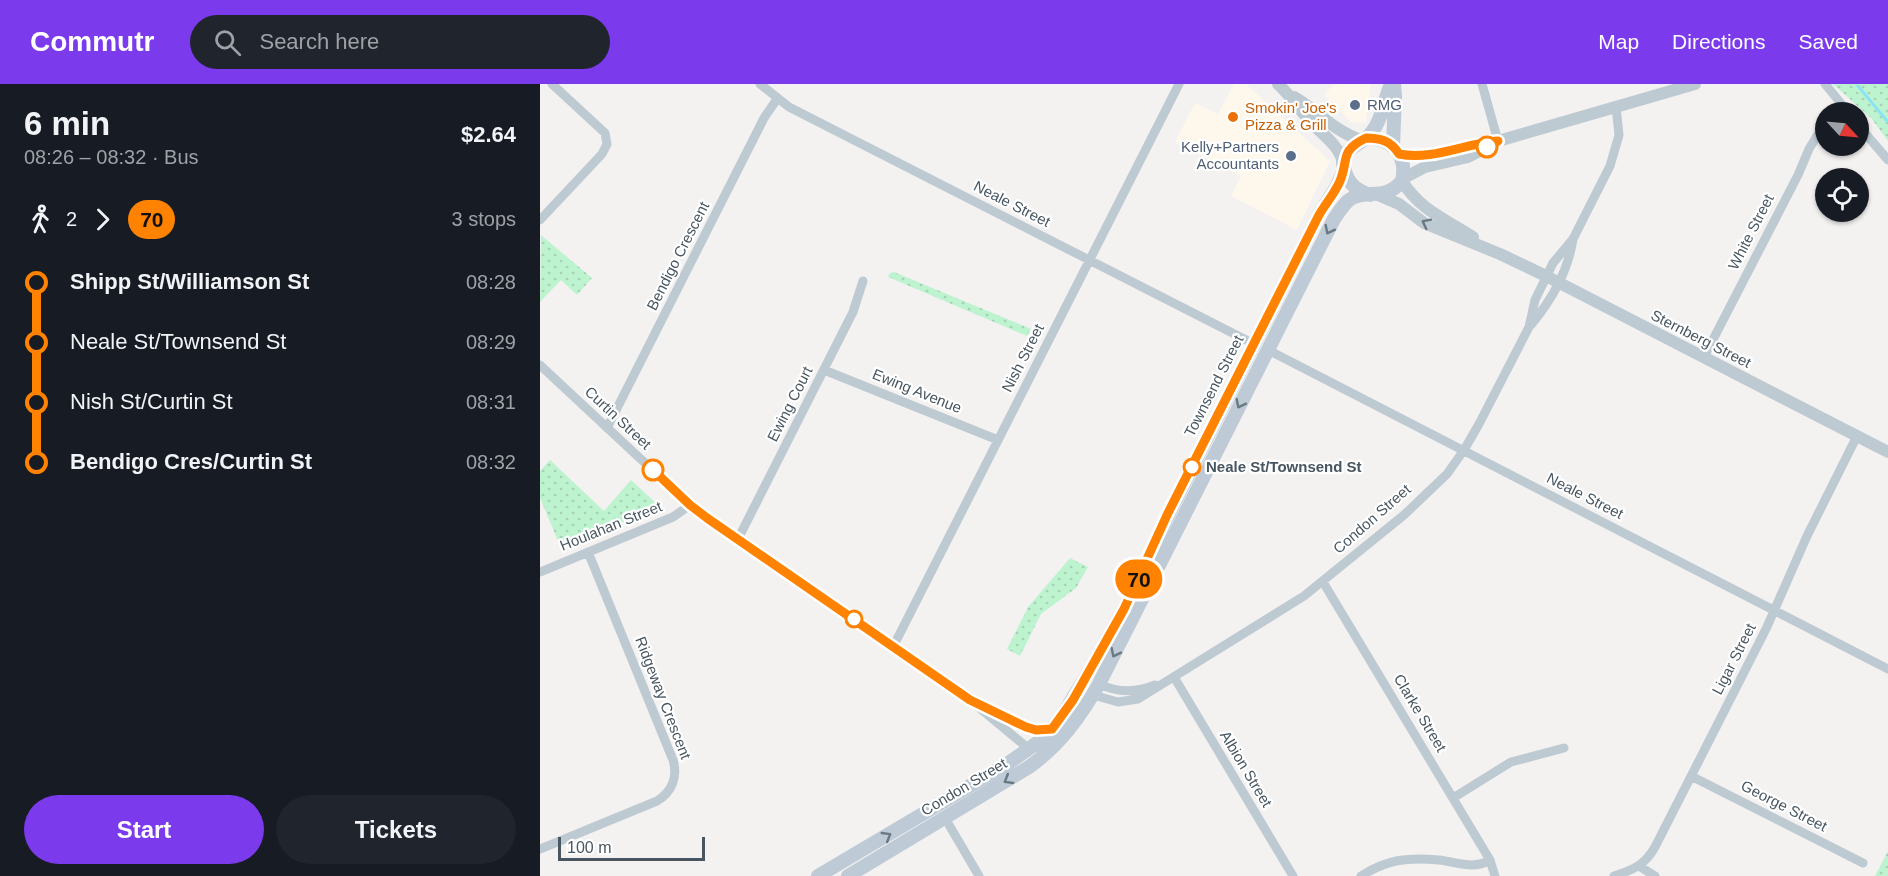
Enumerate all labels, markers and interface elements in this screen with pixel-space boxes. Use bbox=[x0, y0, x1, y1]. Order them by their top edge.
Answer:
search box bbox=[190, 15, 610, 69]
text: Commutr bbox=[30, 26, 154, 57]
icon: search bbox=[211, 26, 244, 59]
text: Search here bbox=[259, 29, 379, 54]
text: Map bbox=[1598, 30, 1639, 53]
text: Directions bbox=[1672, 30, 1765, 53]
text: Saved bbox=[1798, 30, 1858, 53]
place label: RMG bbox=[1367, 96, 1402, 113]
marker: RMG bbox=[1348, 98, 1362, 112]
place label: Smokin' Joe's Pizza & Grill bbox=[1245, 99, 1337, 133]
north arrow bbox=[1815, 102, 1869, 156]
map controls bbox=[1815, 102, 1869, 222]
text: 6 min bbox=[24, 105, 110, 142]
marker: Smokin' Joe's Pizza & Grill bbox=[1226, 110, 1240, 124]
text: $2.64 bbox=[461, 122, 516, 147]
unlabelled marker bbox=[1476, 136, 1498, 158]
place label: Kelly+Partners Accountants bbox=[1181, 138, 1279, 172]
text: 08:26 – 08:32 · Bus bbox=[24, 146, 199, 168]
marker: Kelly+Partners Accountants bbox=[1284, 149, 1298, 163]
button: locate bbox=[1815, 168, 1869, 222]
street label: Neale Street bbox=[971, 177, 1054, 230]
street label: White Street bbox=[1724, 190, 1777, 272]
street label: Bendigo Crescent bbox=[643, 198, 713, 313]
icon: walk bbox=[24, 203, 57, 236]
icon: forward bbox=[86, 203, 119, 236]
text: 2 bbox=[66, 208, 77, 230]
text: 70 bbox=[140, 208, 163, 231]
text: 3 stops bbox=[452, 208, 516, 230]
one-way arrow bbox=[1422, 219, 1433, 230]
one-way arrow bbox=[1324, 224, 1336, 235]
text: Shipp St/Williamson St bbox=[70, 269, 309, 294]
text: 08:28 bbox=[466, 271, 516, 293]
street label: Sternberg Street bbox=[1648, 306, 1755, 371]
street label: Nish Street bbox=[998, 320, 1047, 395]
text: Neale St/Townsend St bbox=[70, 329, 286, 354]
text: 08:29 bbox=[466, 331, 516, 353]
street label: Townsend Street bbox=[1181, 331, 1247, 439]
street label: Ewing Court bbox=[763, 363, 816, 444]
street label: Ewing Avenue bbox=[870, 365, 964, 416]
street label: Curtin Street bbox=[582, 383, 656, 453]
text: Nish St/Curtin St bbox=[70, 389, 233, 414]
text: 08:31 bbox=[466, 391, 516, 413]
one-way arrow bbox=[1236, 398, 1248, 409]
text: Bendigo Cres/Curtin St bbox=[70, 449, 312, 474]
text: 08:32 bbox=[466, 451, 516, 473]
marker: Neale St/Townsend St bbox=[1183, 458, 1201, 476]
place label: Neale St/Townsend St bbox=[1206, 458, 1362, 475]
unlabelled marker bbox=[642, 459, 664, 481]
street label: Neale Street bbox=[1544, 469, 1627, 522]
street label: Condon Street bbox=[1330, 480, 1414, 557]
street label: Houlahan Street bbox=[557, 497, 665, 554]
line badge: 70 bbox=[1112, 560, 1166, 598]
text: 70 bbox=[1127, 568, 1151, 591]
unlabelled marker bbox=[845, 610, 863, 628]
street label: Ligar Street bbox=[1708, 620, 1759, 697]
street label: Ridgeway Crescent bbox=[632, 634, 695, 762]
one-way arrow bbox=[1110, 647, 1122, 658]
street label: Clarke Street bbox=[1391, 671, 1451, 755]
street label: Albion Street bbox=[1217, 728, 1276, 811]
street label: Condon Street bbox=[918, 754, 1010, 819]
one-way arrow bbox=[1004, 773, 1014, 785]
street label: George Street bbox=[1738, 777, 1831, 835]
button: Start bbox=[24, 795, 264, 864]
button: Tickets bbox=[276, 795, 516, 864]
one-way arrow bbox=[881, 831, 891, 843]
scale bar bbox=[558, 834, 705, 862]
text: 100 m bbox=[567, 839, 611, 856]

